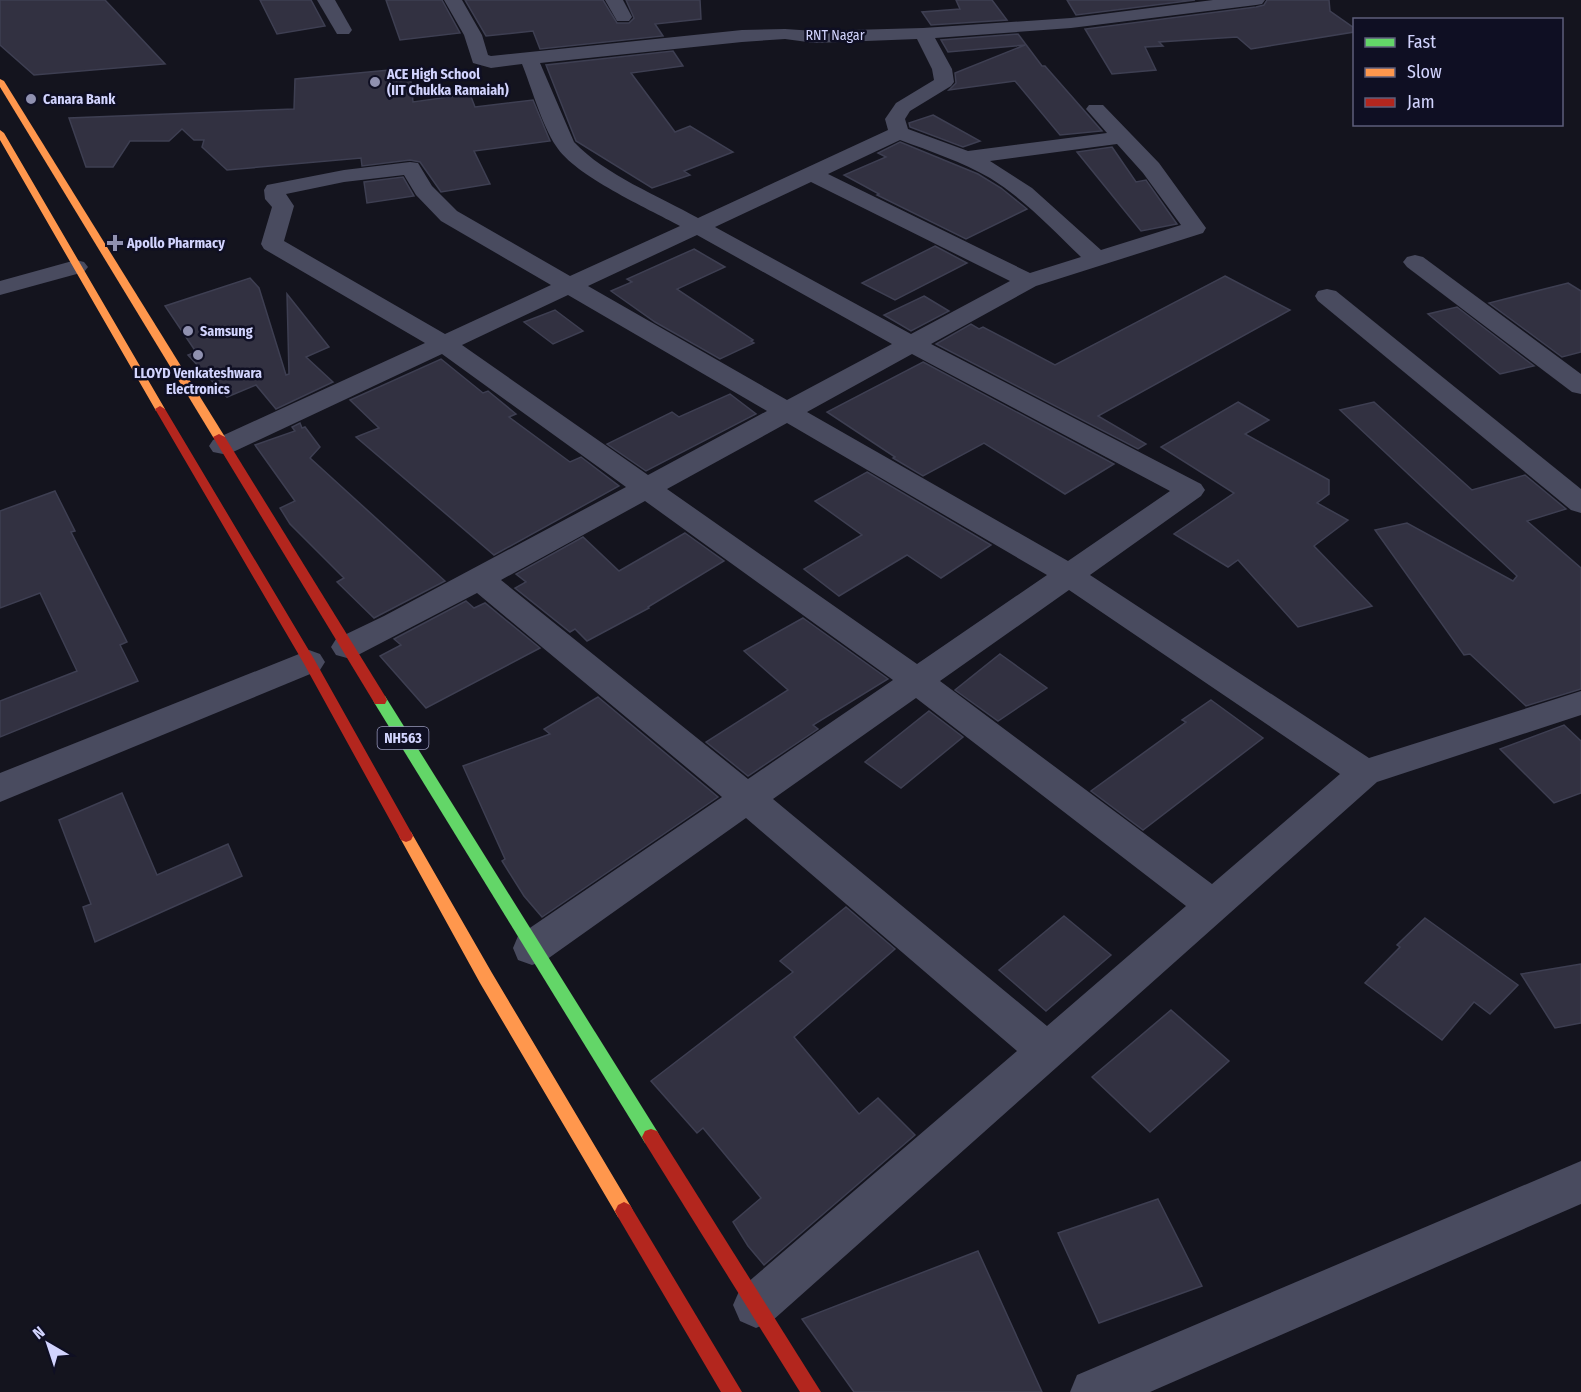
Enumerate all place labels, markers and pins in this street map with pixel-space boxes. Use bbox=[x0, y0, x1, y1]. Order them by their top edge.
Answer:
place label: ACE High School (IIT Chukka Ramaiah) bbox=[386, 66, 509, 99]
marker: ACE High School (IIT Chukka Ramaiah) bbox=[368, 75, 382, 89]
place label: Canara Bank bbox=[43, 91, 116, 108]
marker: Canara Bank bbox=[24, 92, 38, 106]
place label: Apollo Pharmacy bbox=[126, 235, 225, 252]
marker: Apollo Pharmacy bbox=[108, 236, 122, 250]
place label: Samsung bbox=[200, 323, 253, 340]
marker: Samsung bbox=[181, 324, 195, 338]
marker: LLOYD Venkateshwara Electronics bbox=[191, 348, 205, 362]
place label: LLOYD Venkateshwara Electronics bbox=[134, 365, 262, 398]

